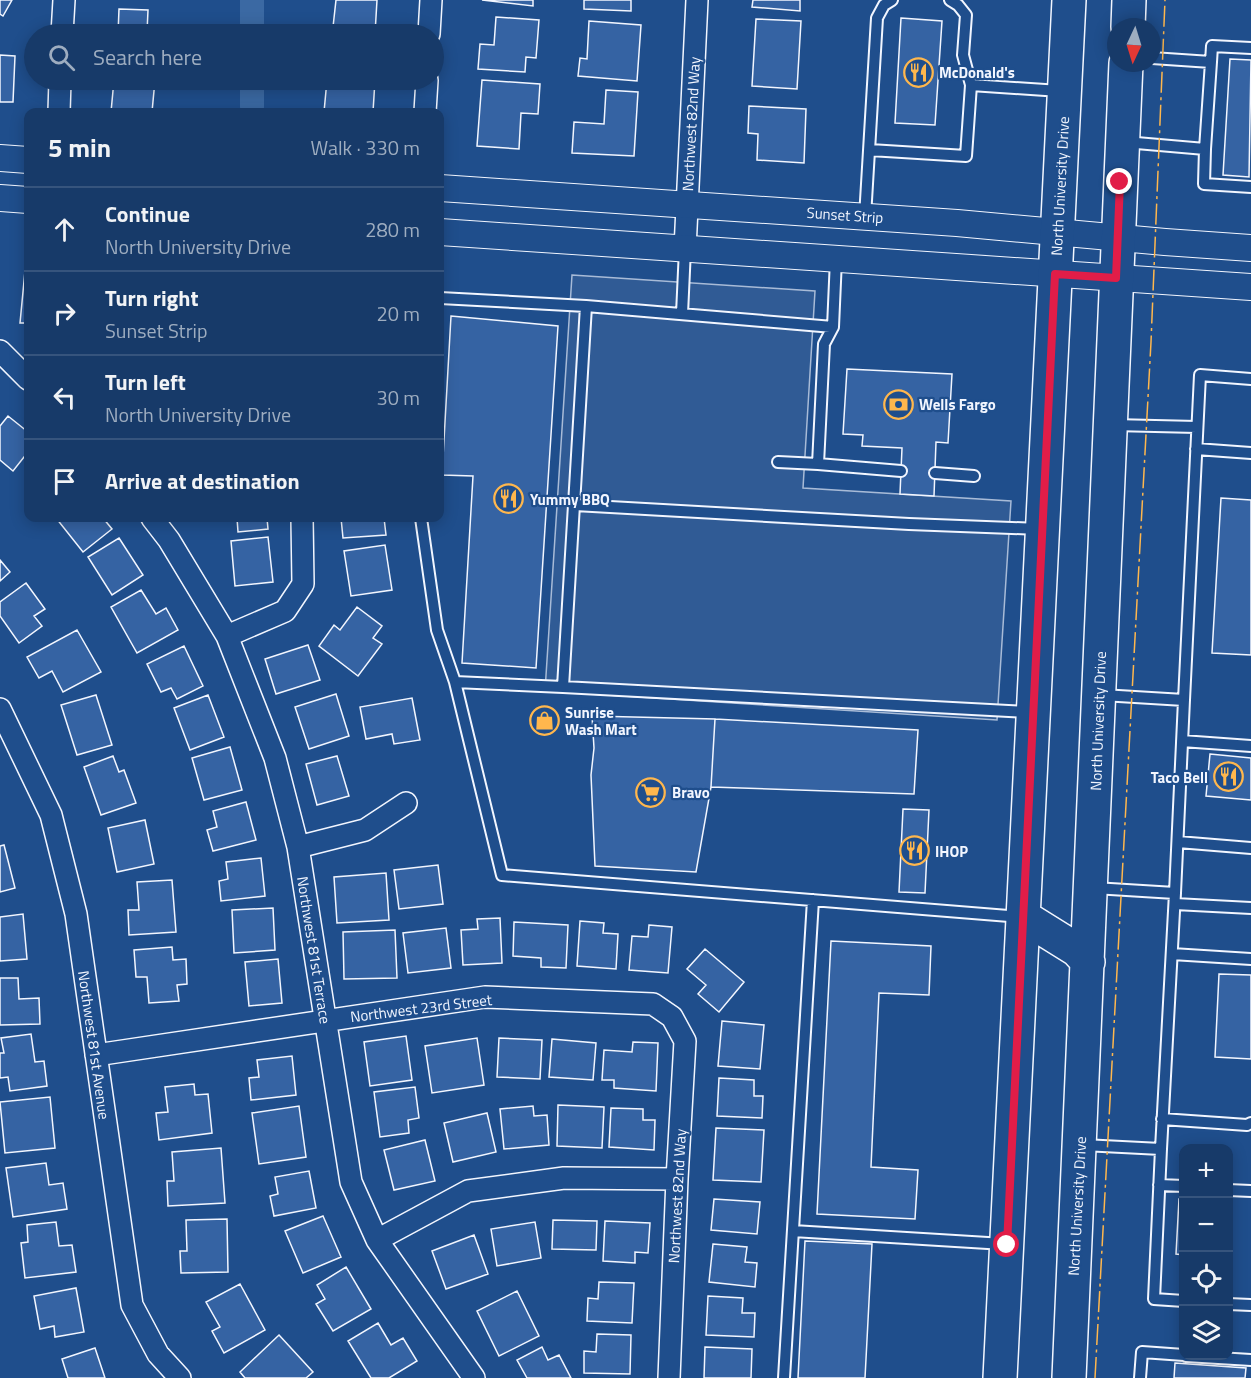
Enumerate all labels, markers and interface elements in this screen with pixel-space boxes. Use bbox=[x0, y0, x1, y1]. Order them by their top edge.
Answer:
north arrow bbox=[1107, 18, 1161, 72]
search box bbox=[24, 24, 444, 90]
text: Search here bbox=[93, 40, 202, 74]
icon: search bbox=[45, 41, 78, 74]
street label: Northwest 82nd Way bbox=[676, 56, 706, 192]
restaurant icon: McDonald's bbox=[902, 56, 934, 88]
place label: McDonald's bbox=[939, 61, 1015, 84]
street label: North University Drive bbox=[1045, 116, 1075, 256]
text: 5 min bbox=[48, 128, 111, 167]
text: Walk · 330 m bbox=[311, 132, 420, 163]
route end bbox=[1106, 168, 1132, 194]
text: Continue bbox=[105, 197, 190, 231]
street label: Sunset Strip bbox=[806, 201, 884, 229]
icon: ahead bbox=[48, 213, 81, 246]
text: 280 m bbox=[365, 214, 420, 245]
text: North University Drive bbox=[105, 231, 291, 262]
text: Turn right bbox=[105, 281, 199, 315]
icon: right bbox=[48, 297, 81, 330]
text: 20 m bbox=[376, 298, 420, 329]
text: Sunset Strip bbox=[105, 315, 207, 346]
text: Turn left bbox=[105, 365, 186, 399]
icon: left bbox=[48, 381, 81, 414]
text: 30 m bbox=[376, 382, 420, 413]
bank icon: Wells Fargo bbox=[882, 388, 914, 420]
place label: Wells Fargo bbox=[919, 393, 996, 416]
text: North University Drive bbox=[105, 399, 291, 430]
text: Arrive at destination bbox=[105, 464, 300, 498]
icon: arrive bbox=[48, 465, 81, 498]
restaurant icon: Yummy BBQ bbox=[493, 483, 525, 515]
place label: Yummy BBQ bbox=[530, 488, 610, 511]
street label: North University Drive bbox=[1084, 651, 1112, 791]
place label: Sunrise Wash Mart bbox=[565, 701, 637, 741]
shop icon: Sunrise Wash Mart bbox=[528, 705, 560, 737]
restaurant icon: Taco Bell bbox=[1213, 761, 1245, 793]
place label: Taco Bell bbox=[1151, 766, 1208, 789]
supermarket icon: Bravo bbox=[635, 776, 667, 808]
place label: Bravo bbox=[672, 781, 710, 804]
restaurant icon: IHOP bbox=[898, 835, 930, 867]
place label: IHOP bbox=[935, 840, 968, 863]
street label: Northwest 81st Terrace bbox=[291, 874, 337, 1026]
street label: Northwest 81st Avenue bbox=[72, 969, 116, 1121]
street label: Northwest 23rd Street bbox=[349, 988, 494, 1028]
street label: Northwest 82nd Way bbox=[662, 1128, 692, 1264]
street label: North University Drive bbox=[1062, 1136, 1092, 1276]
map controls bbox=[1179, 1144, 1233, 1360]
button: + bbox=[1179, 1144, 1233, 1198]
button: − bbox=[1179, 1198, 1233, 1252]
route start bbox=[993, 1231, 1019, 1257]
button: locate bbox=[1179, 1252, 1233, 1306]
button: layers bbox=[1179, 1306, 1233, 1360]

